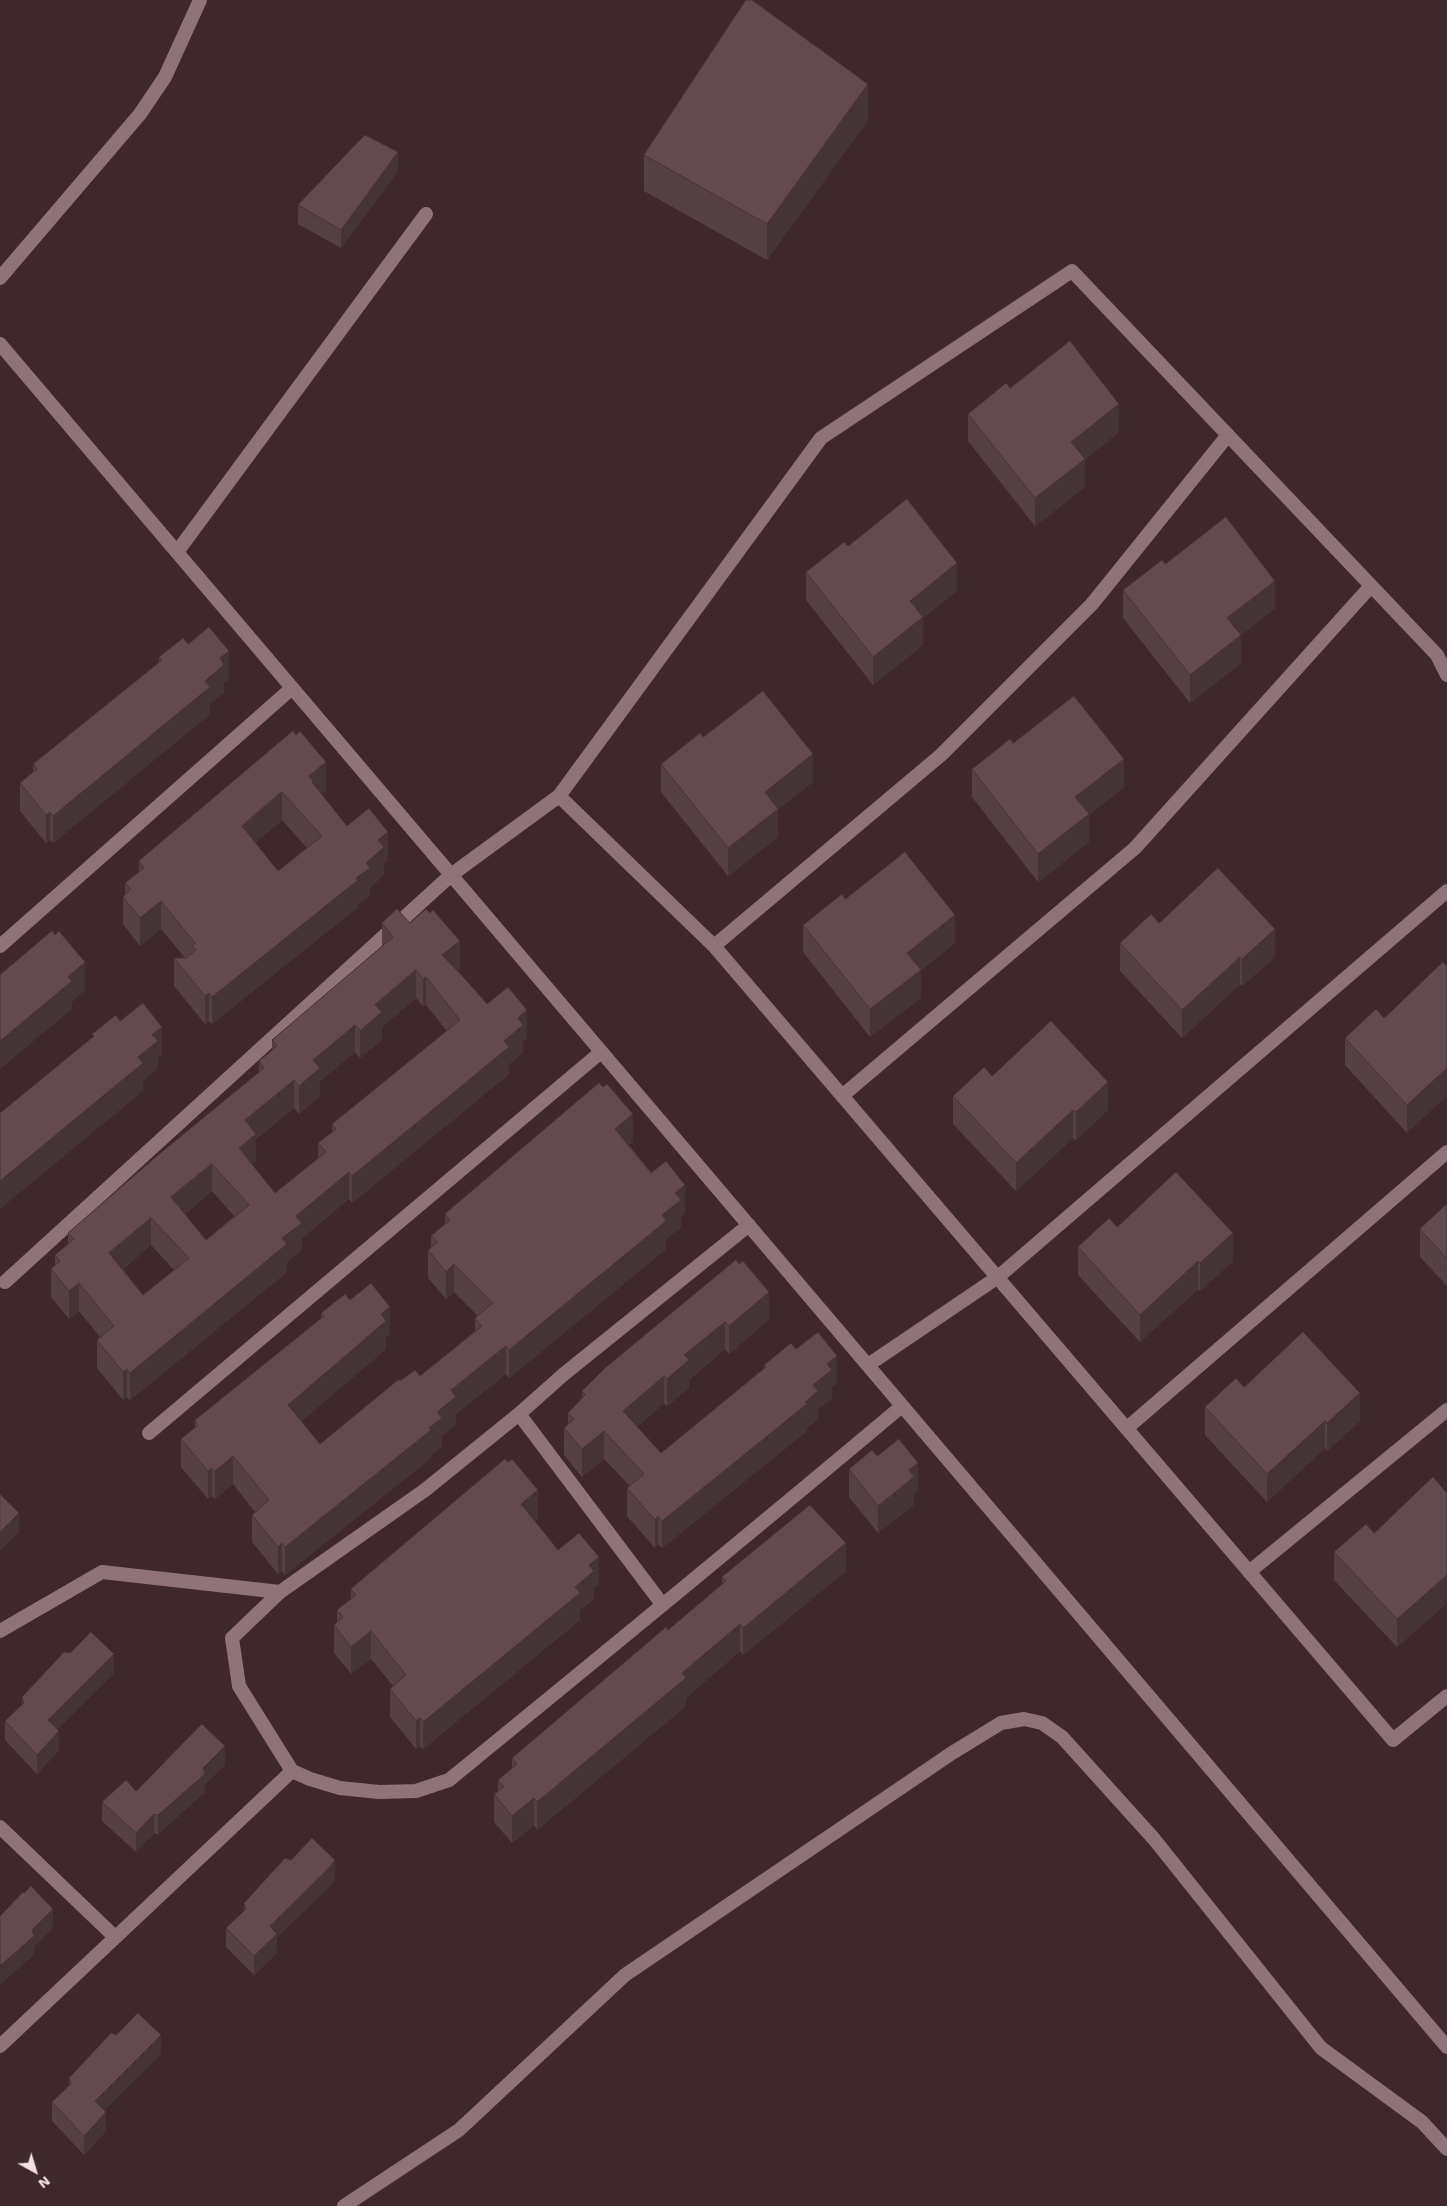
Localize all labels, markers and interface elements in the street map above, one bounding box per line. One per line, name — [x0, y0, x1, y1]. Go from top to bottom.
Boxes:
north arrow — [10, 2146, 60, 2196]
text: N — [35, 2173, 54, 2192]

